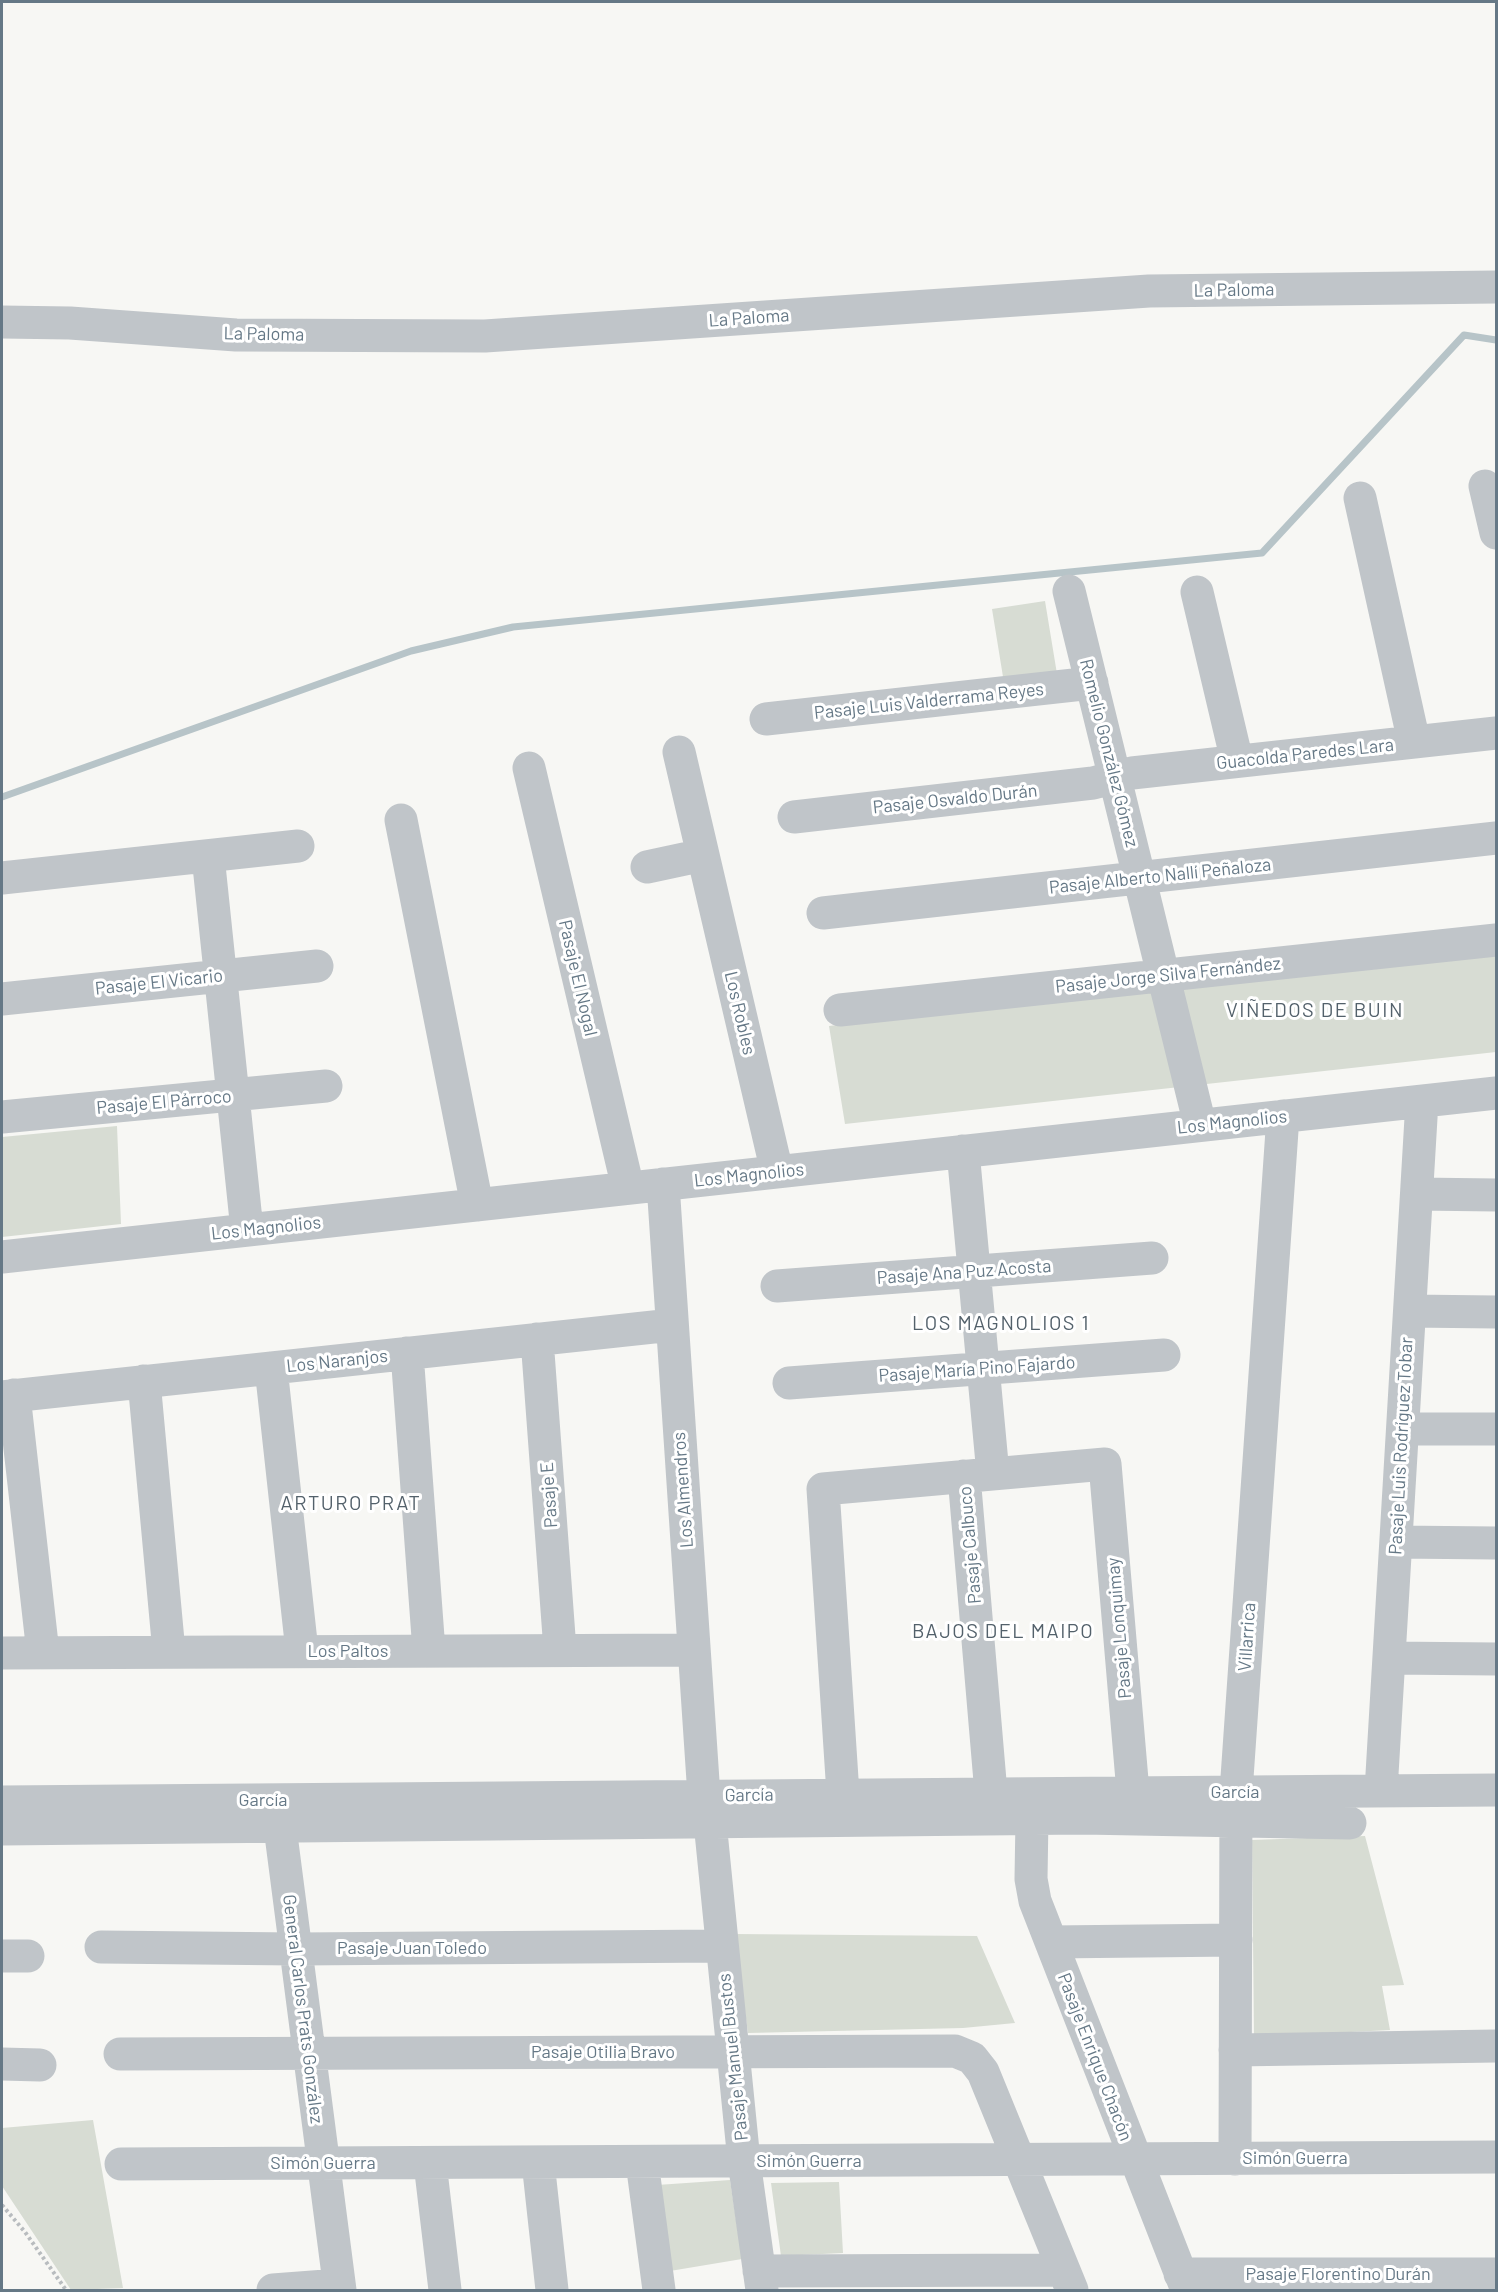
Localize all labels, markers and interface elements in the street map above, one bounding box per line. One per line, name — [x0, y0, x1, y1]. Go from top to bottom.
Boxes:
street label: La Paloma — [1193, 278, 1275, 302]
street label: La Paloma — [708, 304, 790, 332]
street label: La Paloma — [223, 322, 305, 346]
street label: Romelio González Gómez — [1075, 657, 1143, 849]
street label: Pasaje Luis Valderrama Reyes — [813, 678, 1045, 724]
street label: Guacolda Paredes Lara — [1215, 734, 1395, 774]
street label: Pasaje Osvaldo Durán — [872, 780, 1038, 818]
street label: Pasaje Alberto Nallí Peñaloza — [1048, 854, 1272, 898]
street label: Pasaje El Nogal — [554, 918, 602, 1038]
street label: Pasaje Jorge Silva Fernández — [1054, 952, 1282, 998]
street label: Pasaje El Vicario — [94, 965, 224, 999]
street label: Los Robles — [720, 969, 760, 1057]
district label: VIÑEDOS DE BUIN — [1226, 998, 1404, 1022]
street label: Pasaje El Párroco — [96, 1085, 232, 1119]
street label: Los Magnolios — [1176, 1105, 1288, 1139]
street label: Los Magnolios — [693, 1158, 805, 1192]
street label: Los Magnolios — [210, 1211, 322, 1245]
street label: Pasaje Ana Puz Acosta — [876, 1255, 1052, 1289]
district label: LOS MAGNOLIOS 1 — [912, 1311, 1090, 1335]
street label: Pasaje Luis Rodríguez Tobar — [1385, 1337, 1417, 1555]
street label: Los Naranjos — [285, 1345, 389, 1377]
street label: Pasaje María Pino Fajardo — [878, 1351, 1076, 1387]
street label: Los Almendros — [668, 1431, 698, 1549]
street label: Pasaje E — [536, 1461, 562, 1529]
street label: Pasaje Calbuco — [954, 1485, 986, 1605]
district label: ARTURO PRAT — [281, 1491, 421, 1515]
street label: Pasaje Lonquimay — [1102, 1557, 1136, 1699]
street label: Villarrica — [1234, 1602, 1260, 1672]
district label: BAJOS DEL MAIPO — [912, 1619, 1094, 1643]
street label: Los Paltos — [308, 1640, 388, 1662]
street label: García — [1211, 1781, 1259, 1803]
street label: García — [724, 1784, 774, 1806]
street label: García — [239, 1789, 287, 1811]
street label: General Carlos Prats González — [278, 1893, 328, 2125]
street label: Pasaje Juan Toledo — [337, 1937, 487, 1959]
street label: Pasaje Enrique Chacón — [1053, 1970, 1137, 2144]
street label: Pasaje Manuel Bustos — [713, 1972, 753, 2142]
street label: Pasaje Otilia Bravo — [531, 2041, 675, 2063]
street label: Simón Guerra — [1242, 2147, 1348, 2169]
street label: Simón Guerra — [756, 2150, 862, 2172]
street label: Simón Guerra — [270, 2152, 376, 2174]
street label: Pasaje Florentino Durán — [1245, 2263, 1431, 2285]

